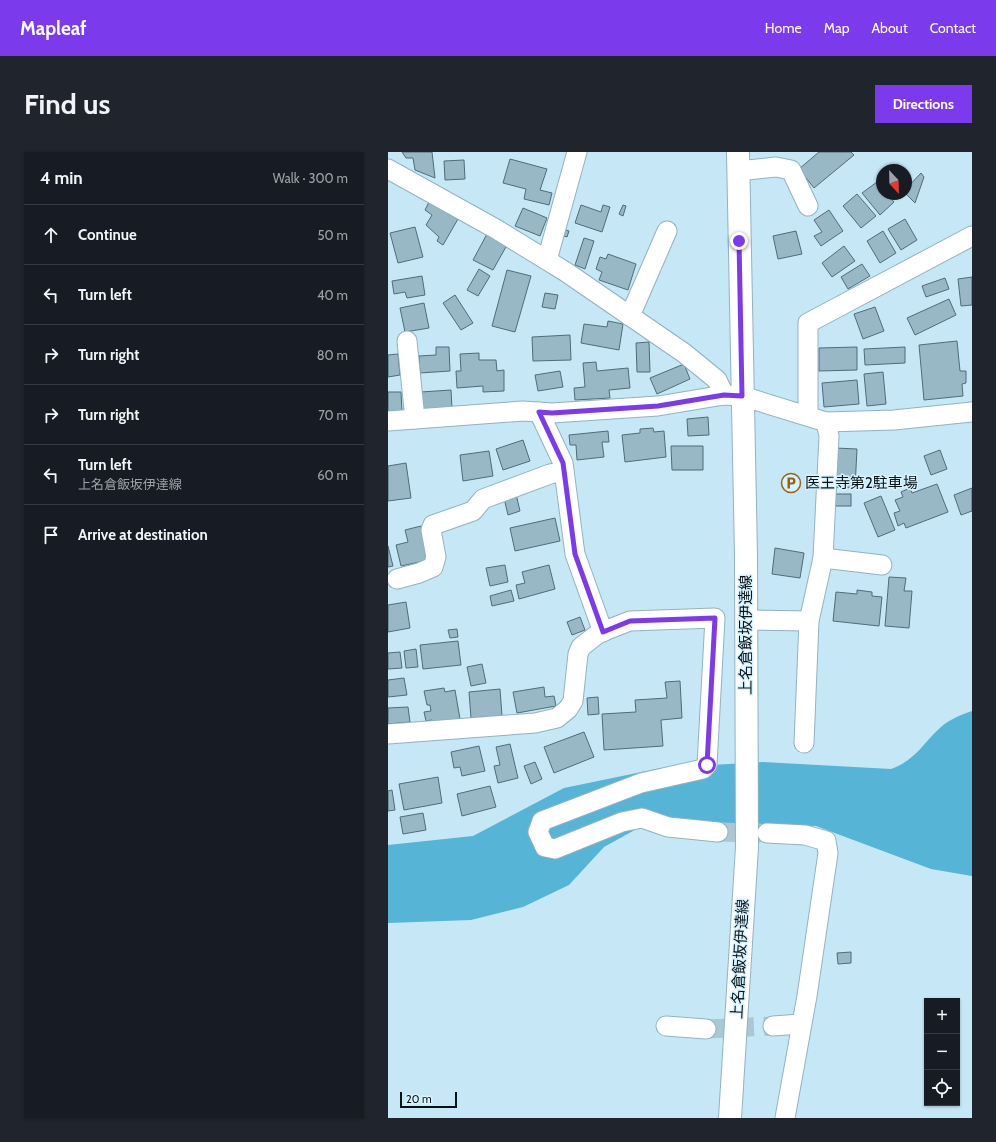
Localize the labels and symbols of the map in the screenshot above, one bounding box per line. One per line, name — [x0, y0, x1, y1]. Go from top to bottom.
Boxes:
north arrow — [876, 164, 912, 200]
route end — [730, 232, 748, 250]
parking icon: 医王寺第2駐車場 — [780, 472, 802, 494]
place label: 医王寺第2駐車場 — [805, 474, 918, 492]
street label: 上名倉飯坂伊達線 — [737, 575, 755, 695]
route start — [698, 756, 716, 774]
street label: 上名倉飯坂伊達線 — [728, 899, 752, 1019]
scale bar — [400, 1090, 457, 1109]

